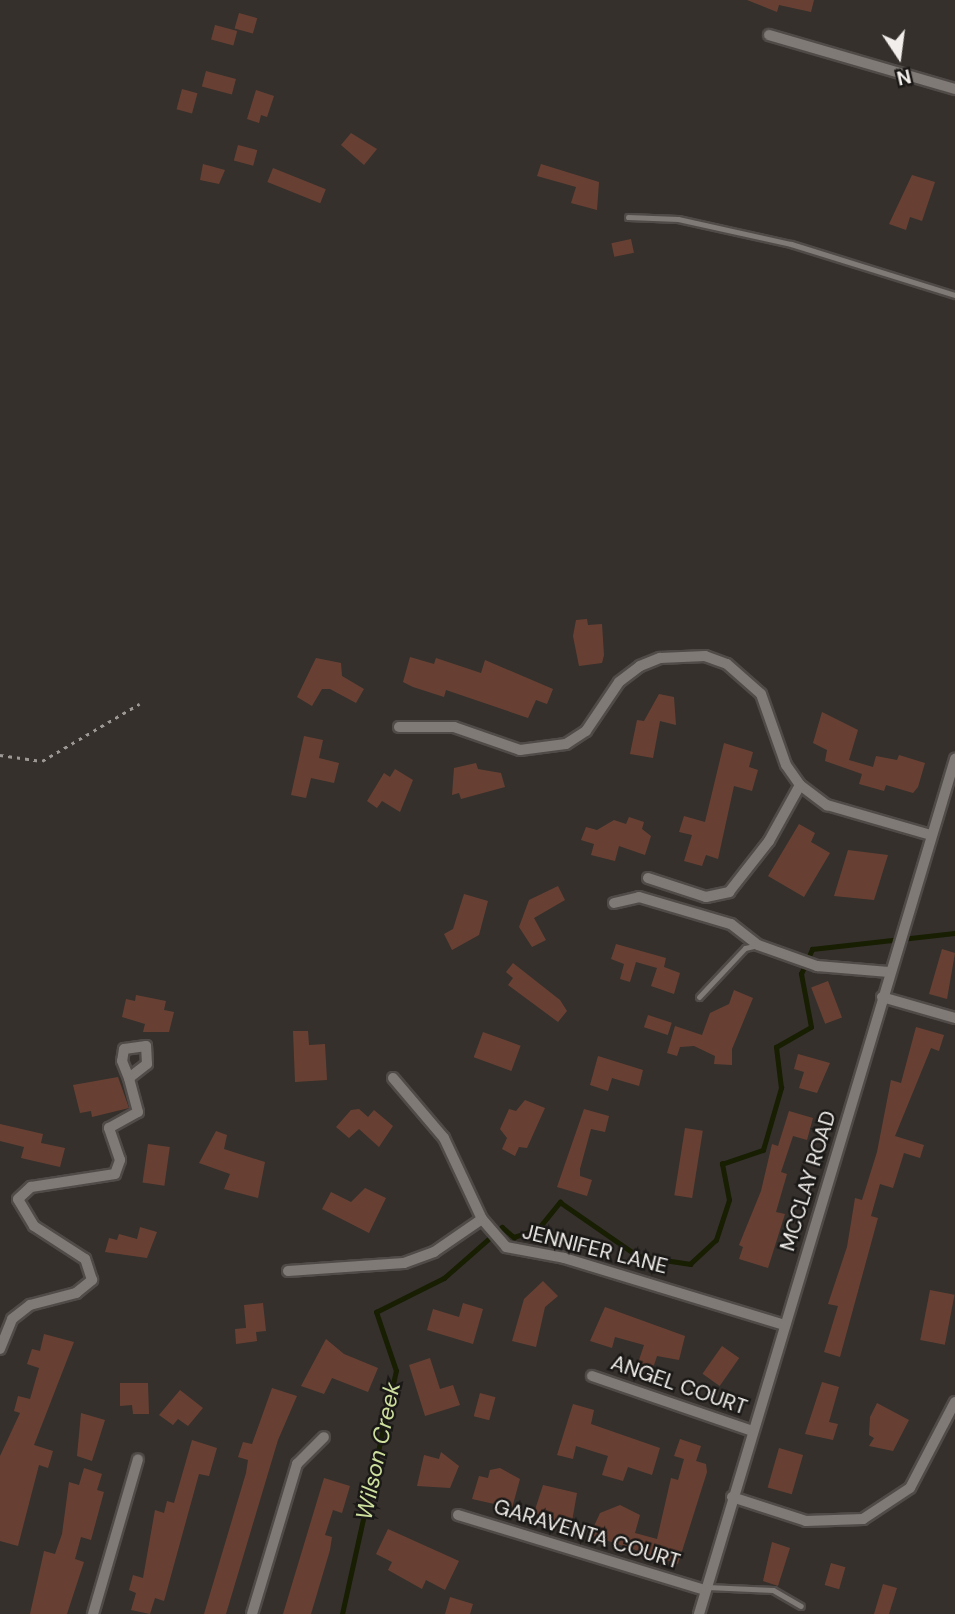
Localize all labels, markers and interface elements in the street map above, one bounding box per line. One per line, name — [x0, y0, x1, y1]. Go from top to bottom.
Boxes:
north arrow — [864, 21, 934, 91]
text: N — [894, 63, 913, 91]
street label: MCCLAY ROAD — [775, 1108, 841, 1254]
street label: JENNIFER LANE — [520, 1219, 670, 1279]
street label: ANGEL COURT — [608, 1350, 750, 1420]
water label: Wilson Creek — [350, 1380, 406, 1522]
street label: GARAVENTA COURT — [491, 1494, 683, 1574]

